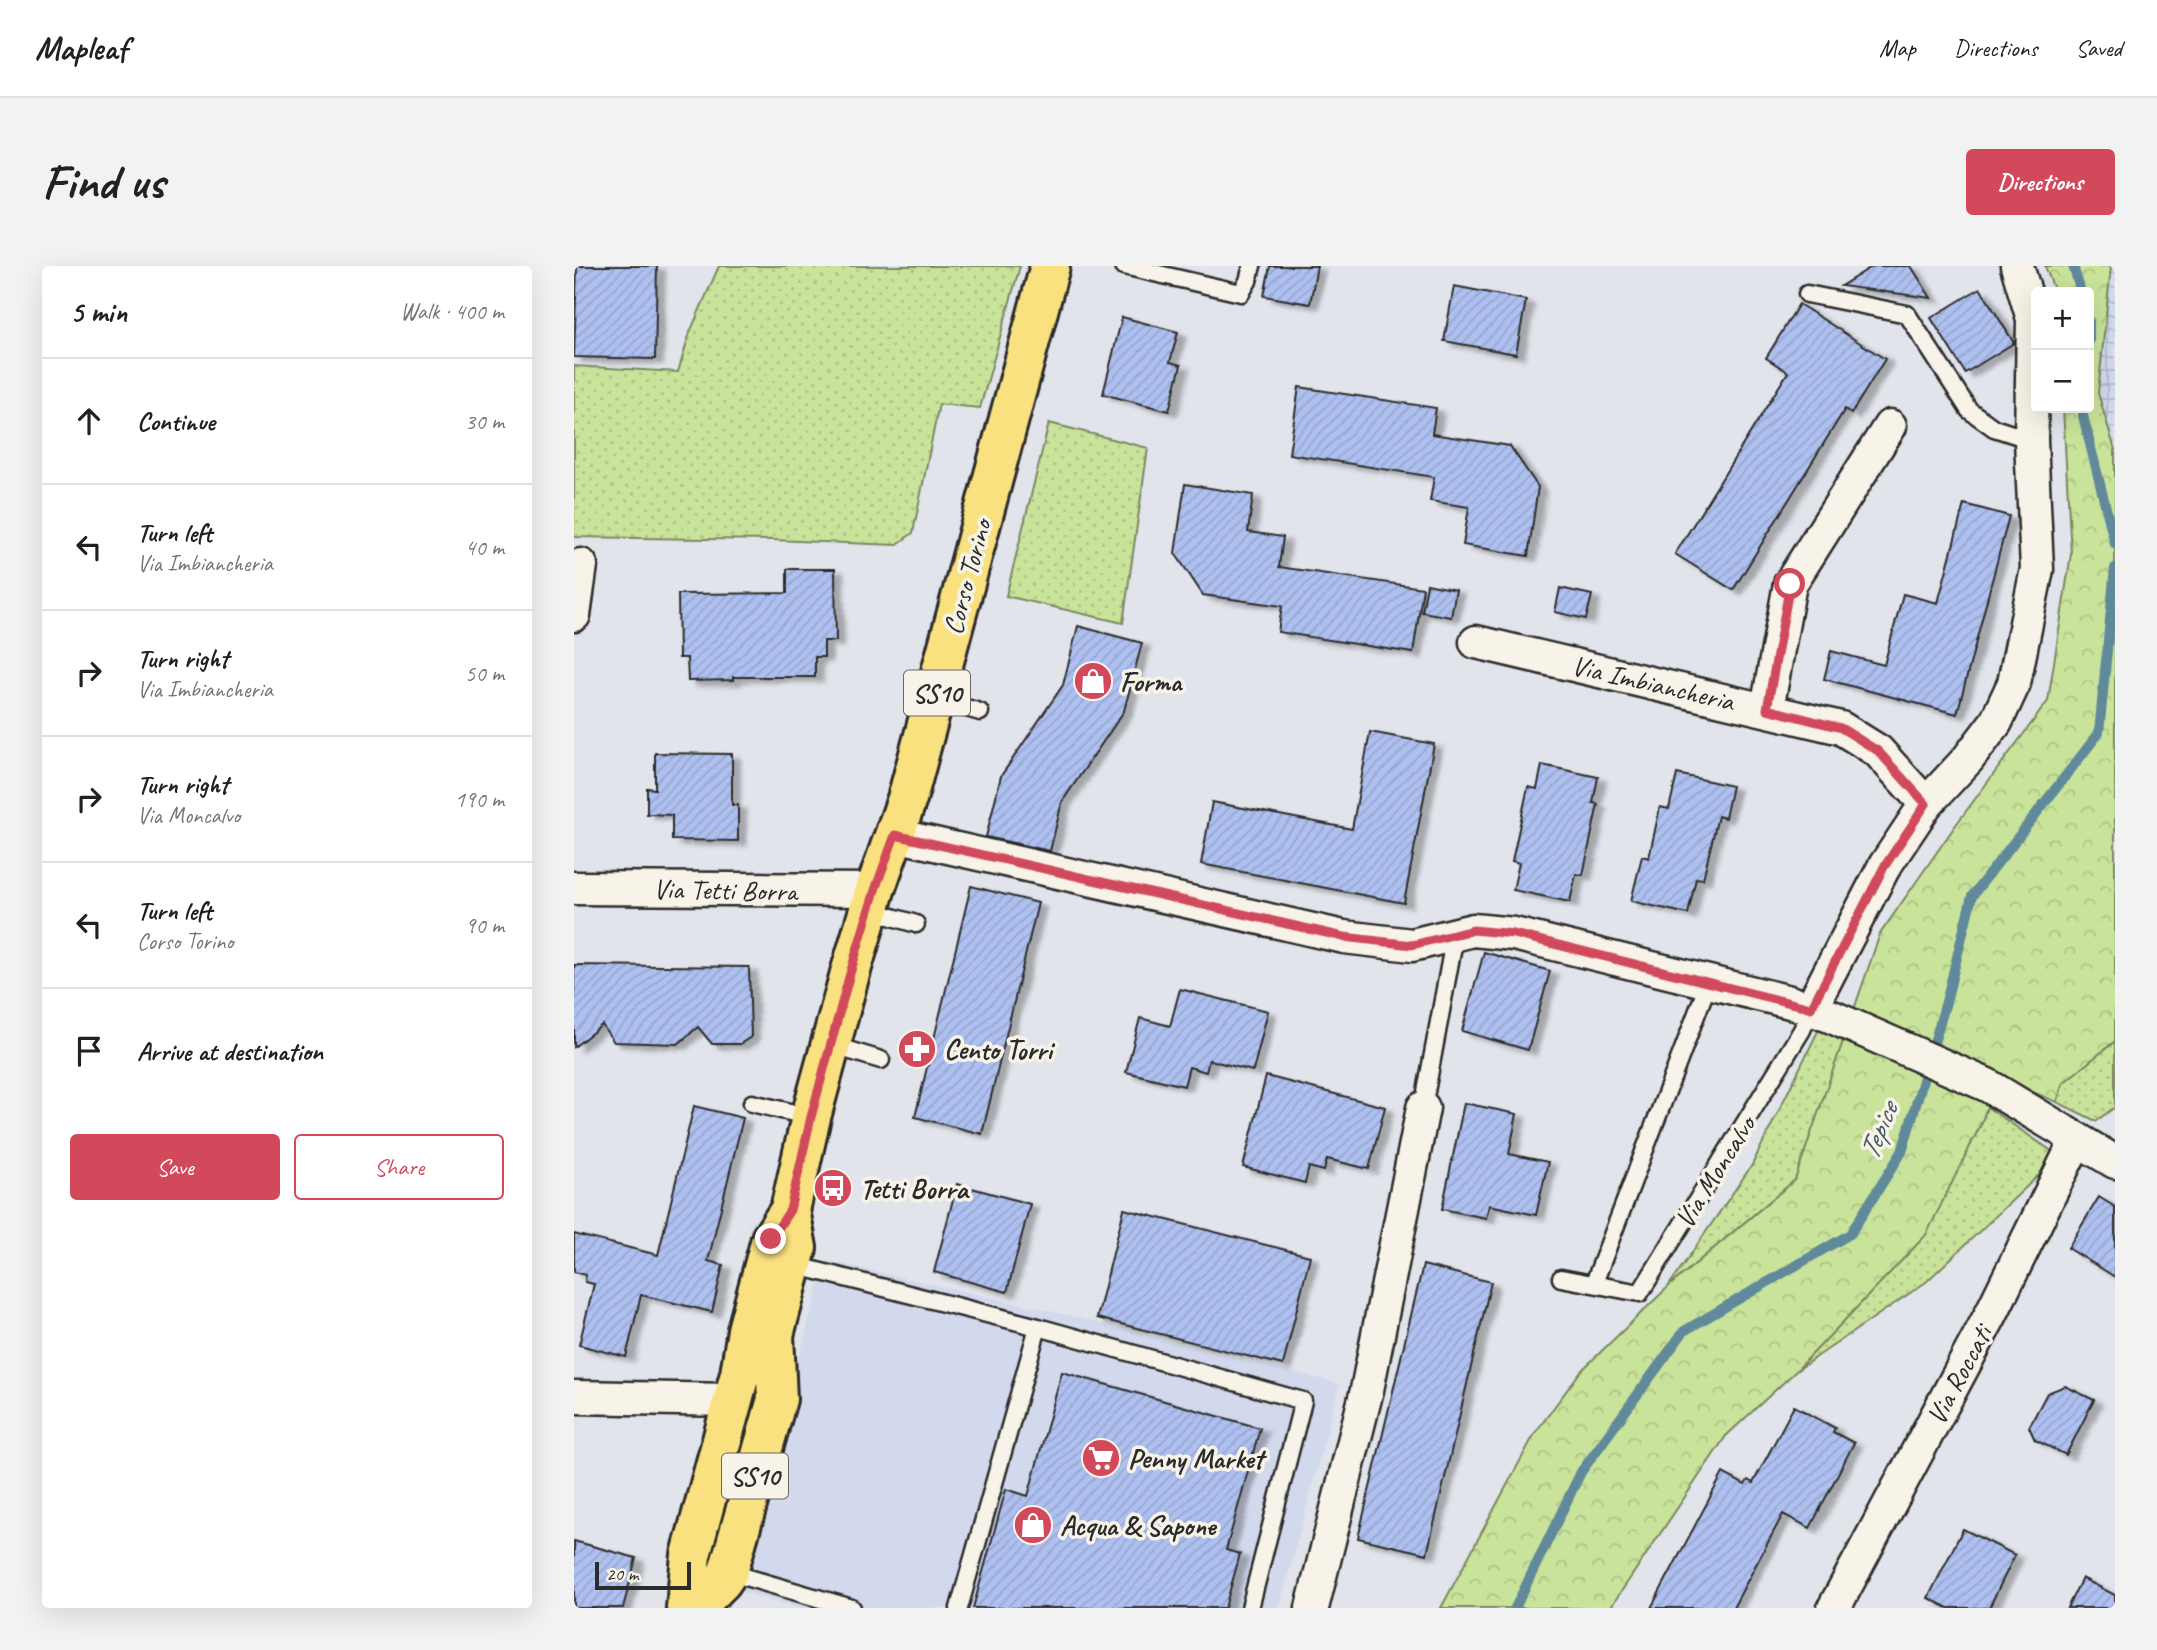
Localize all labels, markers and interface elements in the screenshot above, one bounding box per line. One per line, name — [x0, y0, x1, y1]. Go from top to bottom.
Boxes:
text: Mapleaf — [35, 27, 127, 69]
text: Map — [1879, 33, 1916, 63]
text: Directions — [1954, 33, 2037, 63]
text: Saved — [2075, 33, 2122, 63]
button: Directions — [1966, 149, 2115, 215]
text: Find us — [42, 151, 164, 213]
map controls — [2031, 287, 2094, 413]
button: + — [2031, 287, 2094, 350]
text: 5 min — [70, 293, 127, 331]
text: Walk · 400 m — [400, 297, 504, 326]
button: − — [2031, 350, 2094, 413]
icon: ahead — [70, 402, 108, 440]
text: Continue — [137, 405, 215, 438]
text: 30 m — [465, 407, 504, 436]
street label: Corso Torino — [935, 513, 1000, 638]
text: Turn left — [137, 516, 212, 549]
icon: left — [70, 528, 108, 566]
text: 40 m — [465, 533, 504, 562]
text: Via Imbiancheria — [137, 549, 273, 578]
route start — [1774, 568, 1805, 599]
text: Turn right — [137, 642, 228, 675]
street label: Via Imbiancheria — [1568, 647, 1739, 719]
icon: right — [70, 654, 108, 692]
text: 50 m — [465, 659, 504, 688]
shop icon: Forma — [1072, 660, 1114, 702]
place label: Forma — [1120, 664, 1184, 699]
road number: SS10 — [904, 670, 970, 715]
text: Via Imbiancheria — [137, 675, 273, 704]
text: Turn right — [137, 768, 228, 801]
icon: right — [70, 780, 108, 818]
text: 190 m — [455, 785, 504, 814]
text: Via Moncalvo — [137, 801, 240, 830]
street label: Via Tetti Borra — [653, 871, 800, 909]
text: Turn left — [137, 894, 212, 927]
icon: left — [70, 906, 108, 944]
text: 90 m — [465, 911, 504, 940]
text: Corso Torino — [137, 927, 233, 956]
pharmacy icon: Cento Torri — [896, 1028, 938, 1070]
icon: arrive — [70, 1032, 108, 1070]
place label: Cento Torri — [944, 1032, 1055, 1067]
text: Arrive at destination — [137, 1035, 323, 1068]
water label: Tepice — [1850, 1093, 1908, 1165]
street label: Via Moncalvo — [1667, 1107, 1765, 1235]
button: Save — [70, 1134, 280, 1200]
button: Share — [294, 1134, 504, 1200]
bus stop icon: Tetti Borra — [812, 1167, 854, 1209]
place label: Tetti Borra — [860, 1171, 970, 1206]
route end — [755, 1223, 786, 1254]
street label: Via Roccati — [1918, 1316, 2001, 1431]
supermarket icon: Penny Market — [1080, 1437, 1122, 1479]
place label: Penny Market — [1128, 1441, 1268, 1476]
road number: SS10 — [722, 1454, 788, 1498]
shop icon: Acqua & Sapone — [1012, 1504, 1054, 1546]
place label: Acqua & Sapone — [1060, 1508, 1218, 1543]
scale bar — [595, 1559, 691, 1591]
text: 20 m — [606, 1562, 638, 1586]

